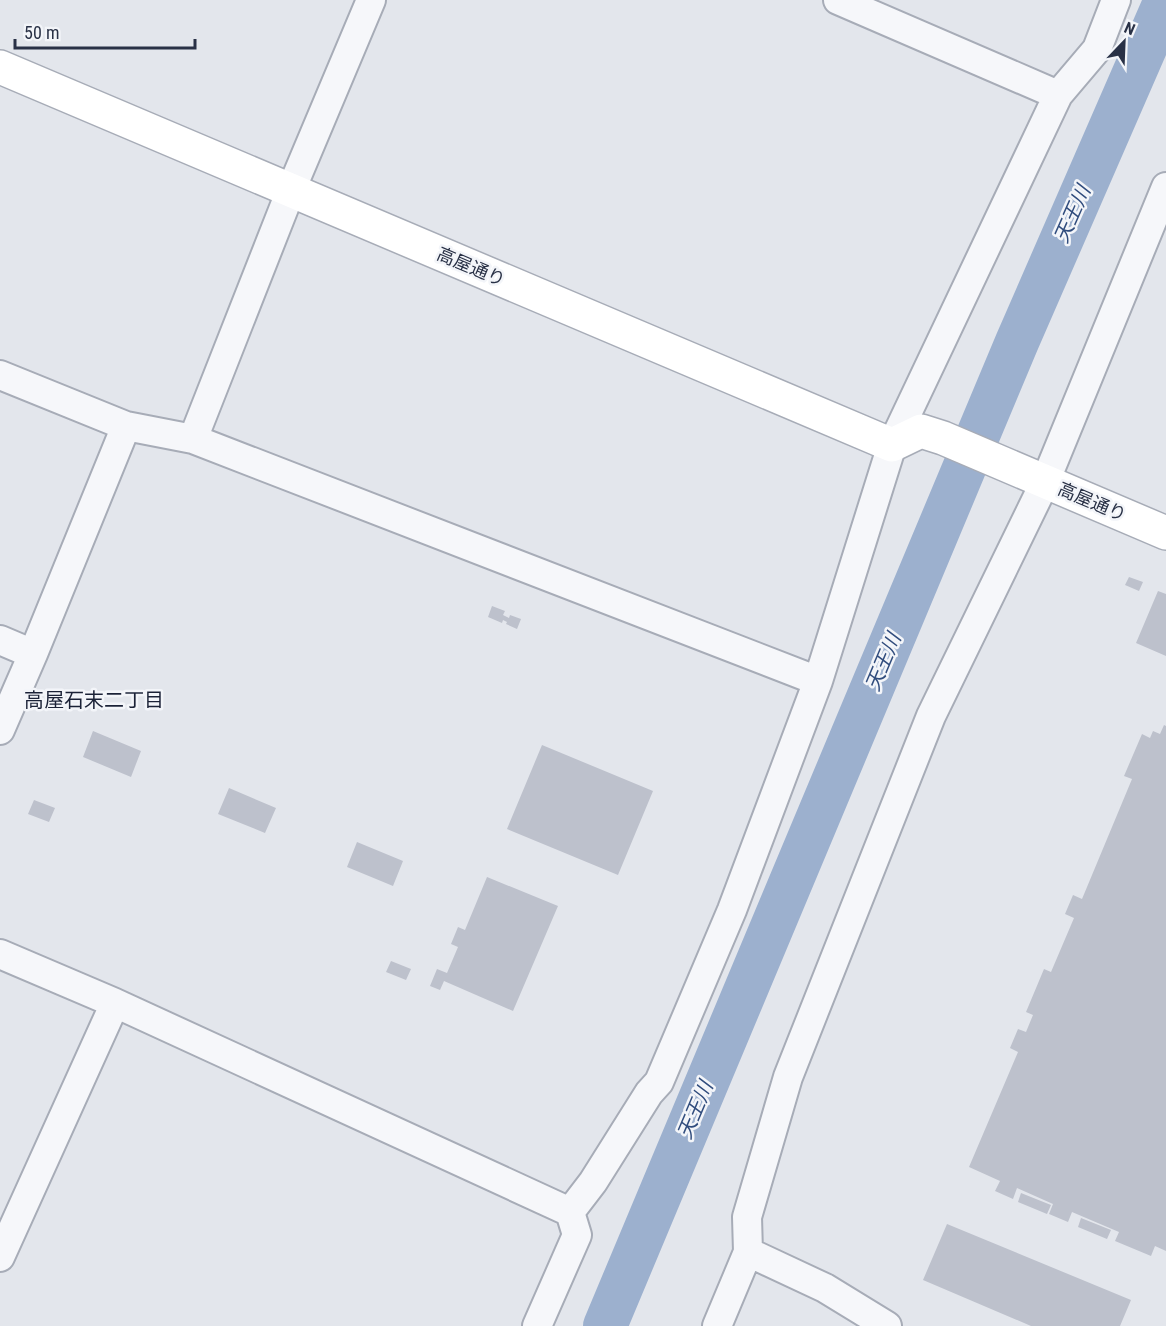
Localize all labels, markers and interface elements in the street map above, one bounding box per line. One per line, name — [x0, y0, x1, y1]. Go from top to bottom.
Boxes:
scale bar — [15, 12, 195, 50]
north arrow — [1094, 12, 1154, 72]
text: N — [1121, 18, 1138, 39]
text: 50 m — [24, 22, 59, 43]
water label: 天王川 — [1049, 180, 1096, 246]
street label: 高屋通り — [434, 243, 508, 290]
street label: 高屋通り — [1055, 478, 1129, 525]
water label: 天王川 — [860, 628, 907, 694]
district label: 高屋石末二丁目 — [24, 688, 164, 712]
water label: 天王川 — [672, 1076, 719, 1142]

